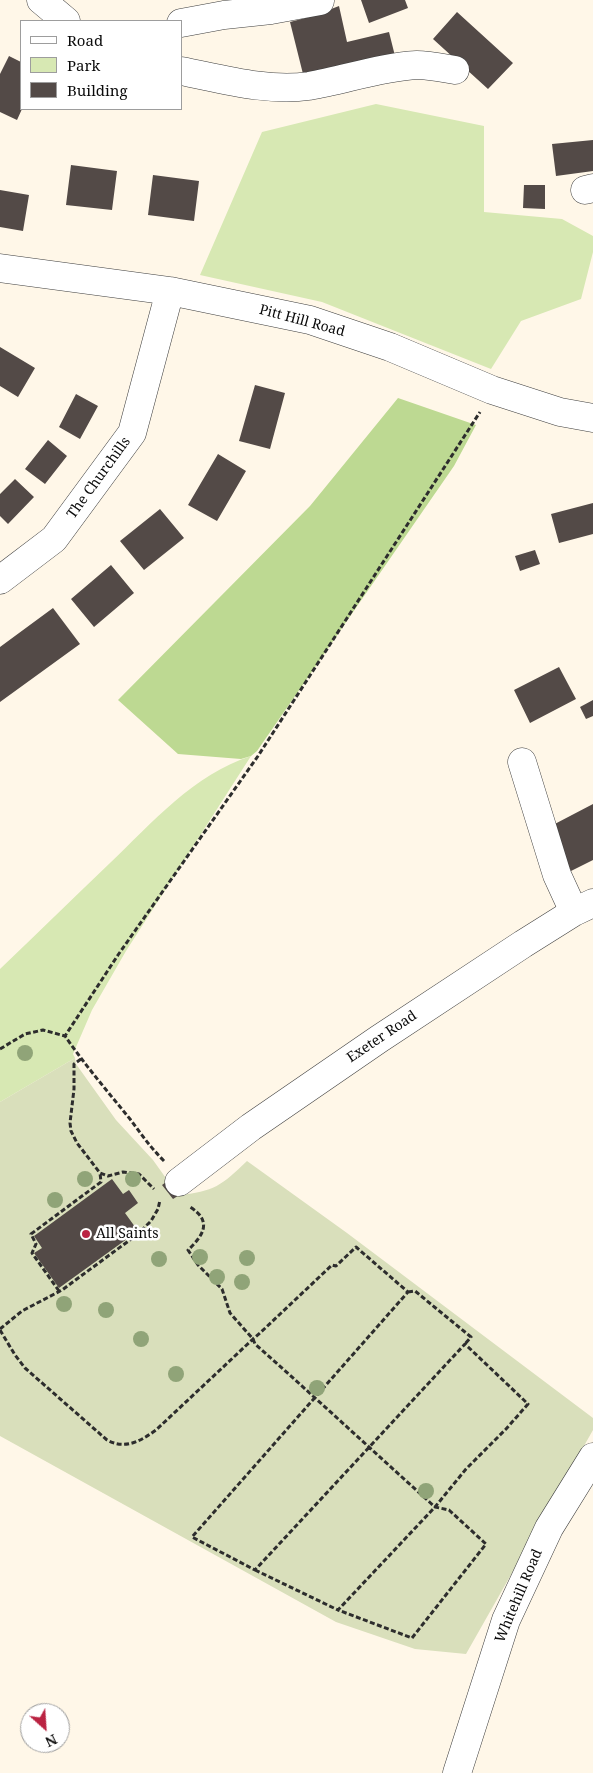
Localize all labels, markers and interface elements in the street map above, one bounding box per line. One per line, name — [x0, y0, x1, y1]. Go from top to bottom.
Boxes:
legend — [20, 20, 182, 110]
text: Road — [67, 30, 103, 50]
text: Park — [67, 55, 100, 75]
text: Building — [67, 80, 128, 100]
street label: Pitt Hill Road — [257, 301, 347, 341]
street label: The Churchills — [64, 434, 134, 522]
street label: Exeter Road — [344, 1007, 420, 1067]
place label: All Saints — [96, 1226, 158, 1242]
marker: All Saints — [80, 1228, 92, 1240]
street label: Whitehill Road — [492, 1547, 546, 1645]
north arrow — [20, 1703, 70, 1753]
text: N — [42, 1730, 60, 1752]

